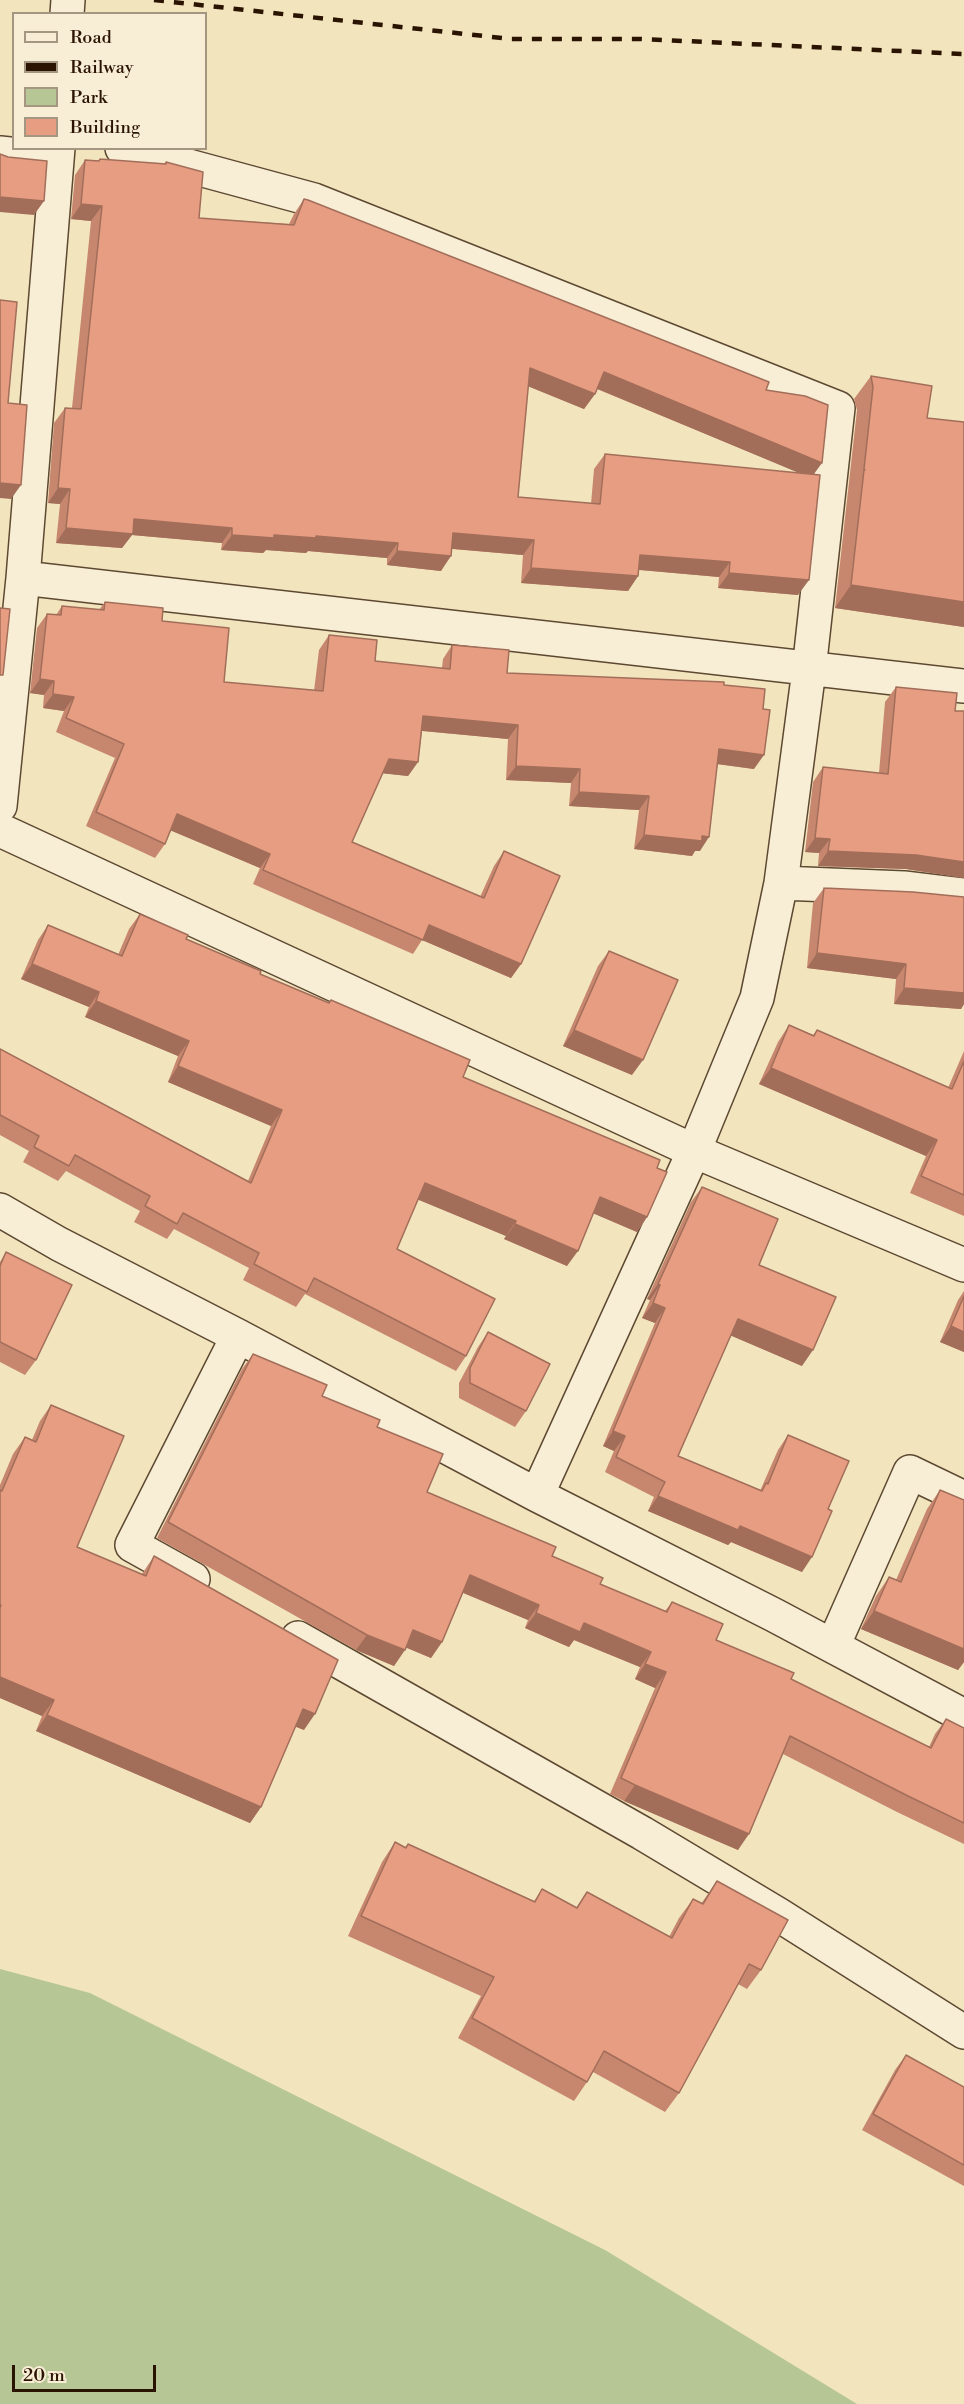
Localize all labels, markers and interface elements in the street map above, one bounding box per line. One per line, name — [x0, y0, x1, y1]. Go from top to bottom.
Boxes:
legend — [12, 12, 207, 150]
text: Road — [70, 26, 112, 49]
text: Railway — [70, 56, 133, 79]
text: Park — [70, 86, 107, 109]
text: Building — [70, 116, 140, 139]
scale bar — [15, 2353, 159, 2391]
text: 20 m — [23, 2364, 65, 2387]

